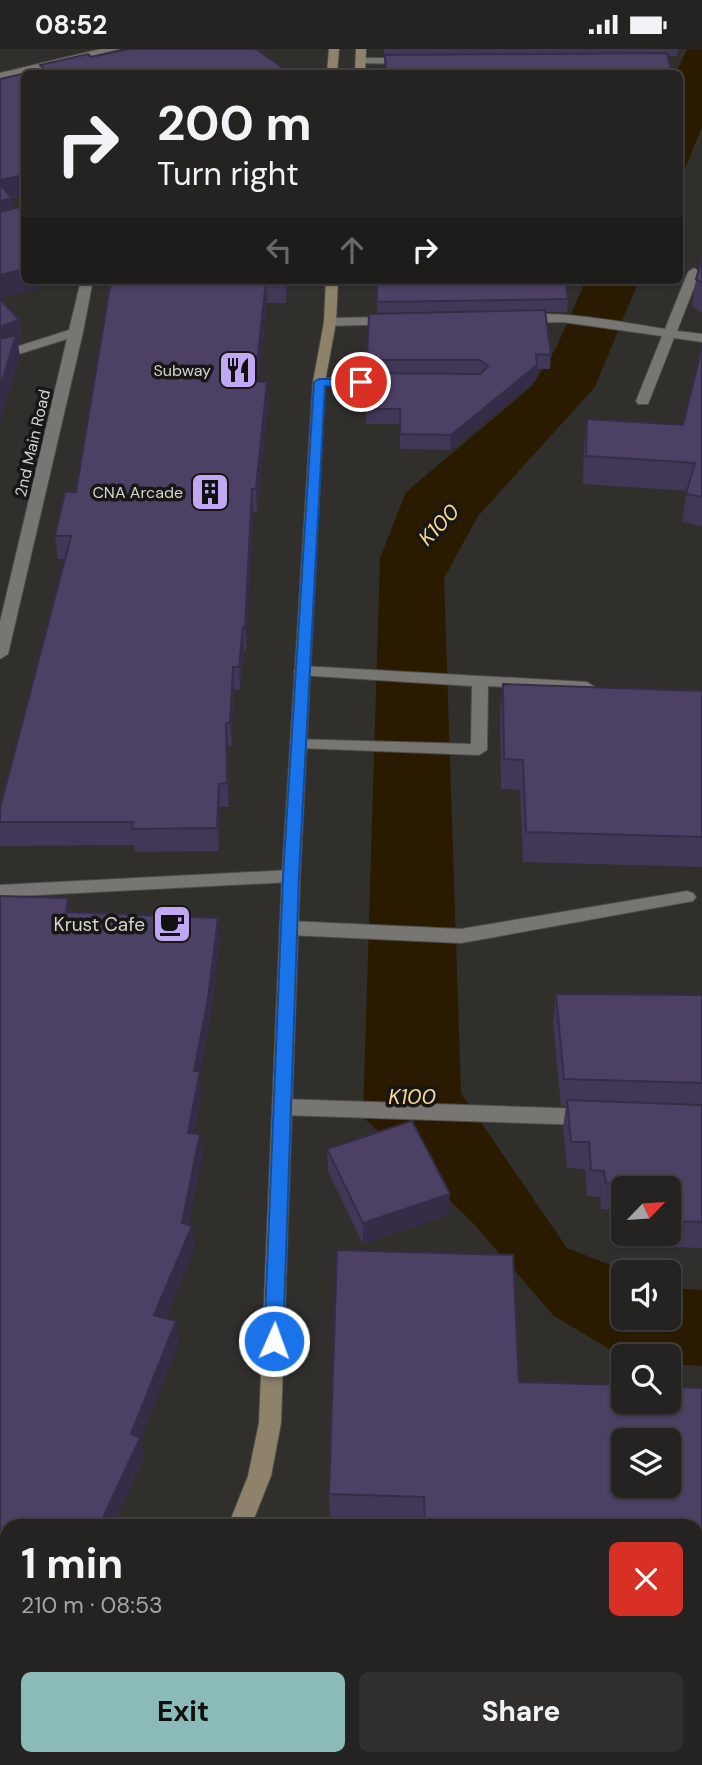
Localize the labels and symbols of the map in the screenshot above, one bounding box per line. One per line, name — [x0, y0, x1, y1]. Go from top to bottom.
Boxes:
restaurant icon: Subway — [217, 349, 259, 391]
pin — [331, 352, 391, 412]
place label: Subway — [154, 360, 211, 381]
street label: 2nd Main Road — [10, 387, 55, 499]
building icon: CNA Arcade — [189, 471, 231, 513]
place label: CNA Arcade — [92, 482, 183, 503]
water label: K100 — [412, 498, 466, 552]
cafe icon: Krust Cafe — [151, 903, 193, 945]
place label: Krust Cafe — [54, 912, 145, 937]
water label: K100 — [388, 1083, 436, 1111]
north arrow — [611, 1176, 681, 1246]
position arrow — [237, 1304, 311, 1378]

